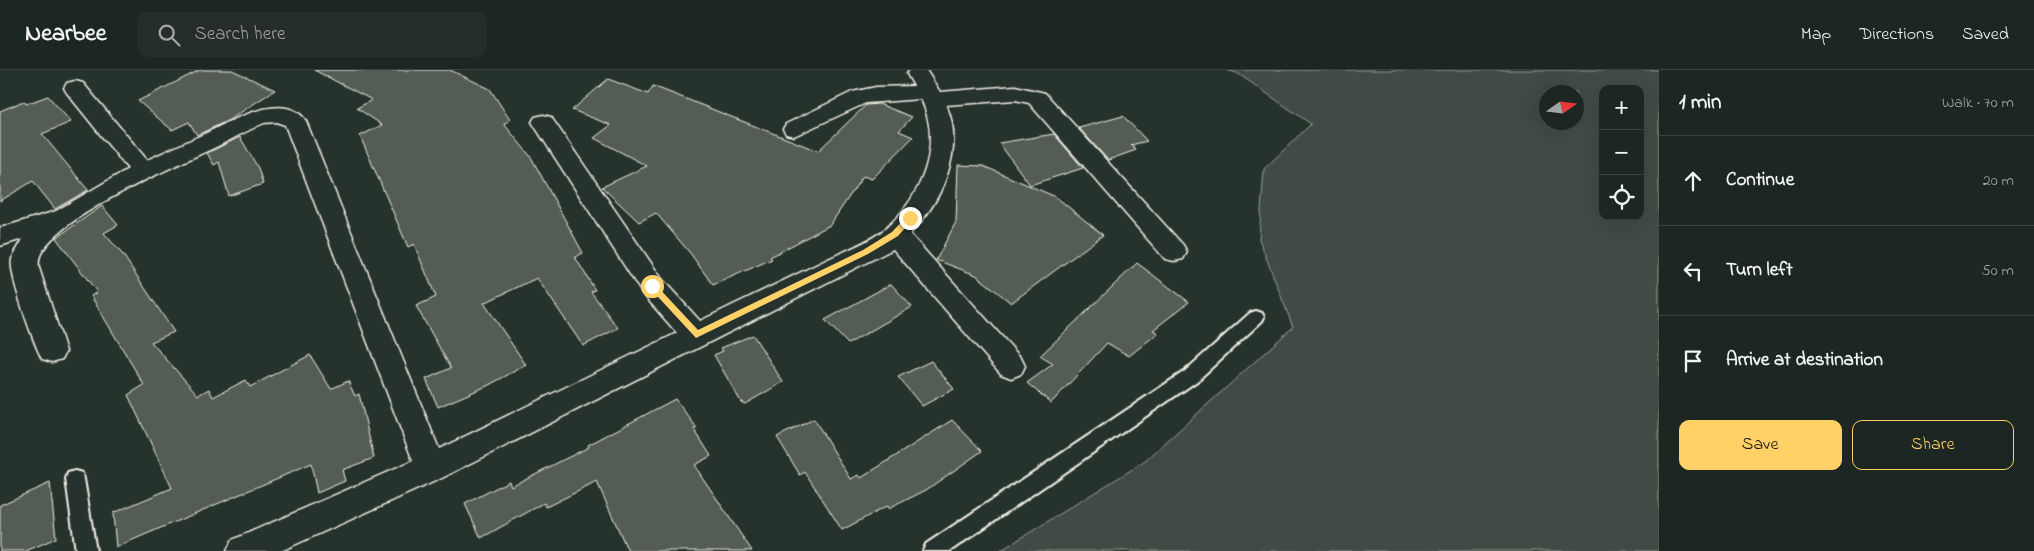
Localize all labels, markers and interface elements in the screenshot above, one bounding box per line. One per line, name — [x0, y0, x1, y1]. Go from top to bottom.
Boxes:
search box — [137, 12, 487, 57]
text: Nearbee — [25, 17, 107, 52]
icon: search — [155, 21, 183, 49]
text: Search here — [195, 21, 286, 48]
text: Map — [1801, 22, 1831, 48]
text: Directions — [1859, 22, 1934, 48]
text: Saved — [1962, 22, 2009, 48]
north arrow — [1539, 85, 1584, 130]
map controls — [1599, 85, 1644, 220]
button: + — [1599, 85, 1644, 130]
text: 1 min — [1679, 88, 1721, 118]
text: Walk · 70 m — [1942, 91, 2014, 115]
button: − — [1599, 130, 1644, 175]
icon: ahead — [1679, 167, 1707, 195]
text: Continue — [1726, 167, 1794, 194]
text: 20 m — [1983, 169, 2014, 193]
button: locate — [1599, 175, 1644, 220]
route end — [899, 207, 922, 230]
icon: left — [1679, 257, 1707, 285]
text: Turn left — [1726, 257, 1793, 284]
text: 50 m — [1982, 259, 2014, 283]
route start — [641, 275, 664, 298]
icon: arrive — [1679, 347, 1707, 375]
text: Arrive at destination — [1726, 347, 1883, 374]
button: Save — [1679, 420, 1842, 470]
button: Share — [1852, 420, 2014, 470]

